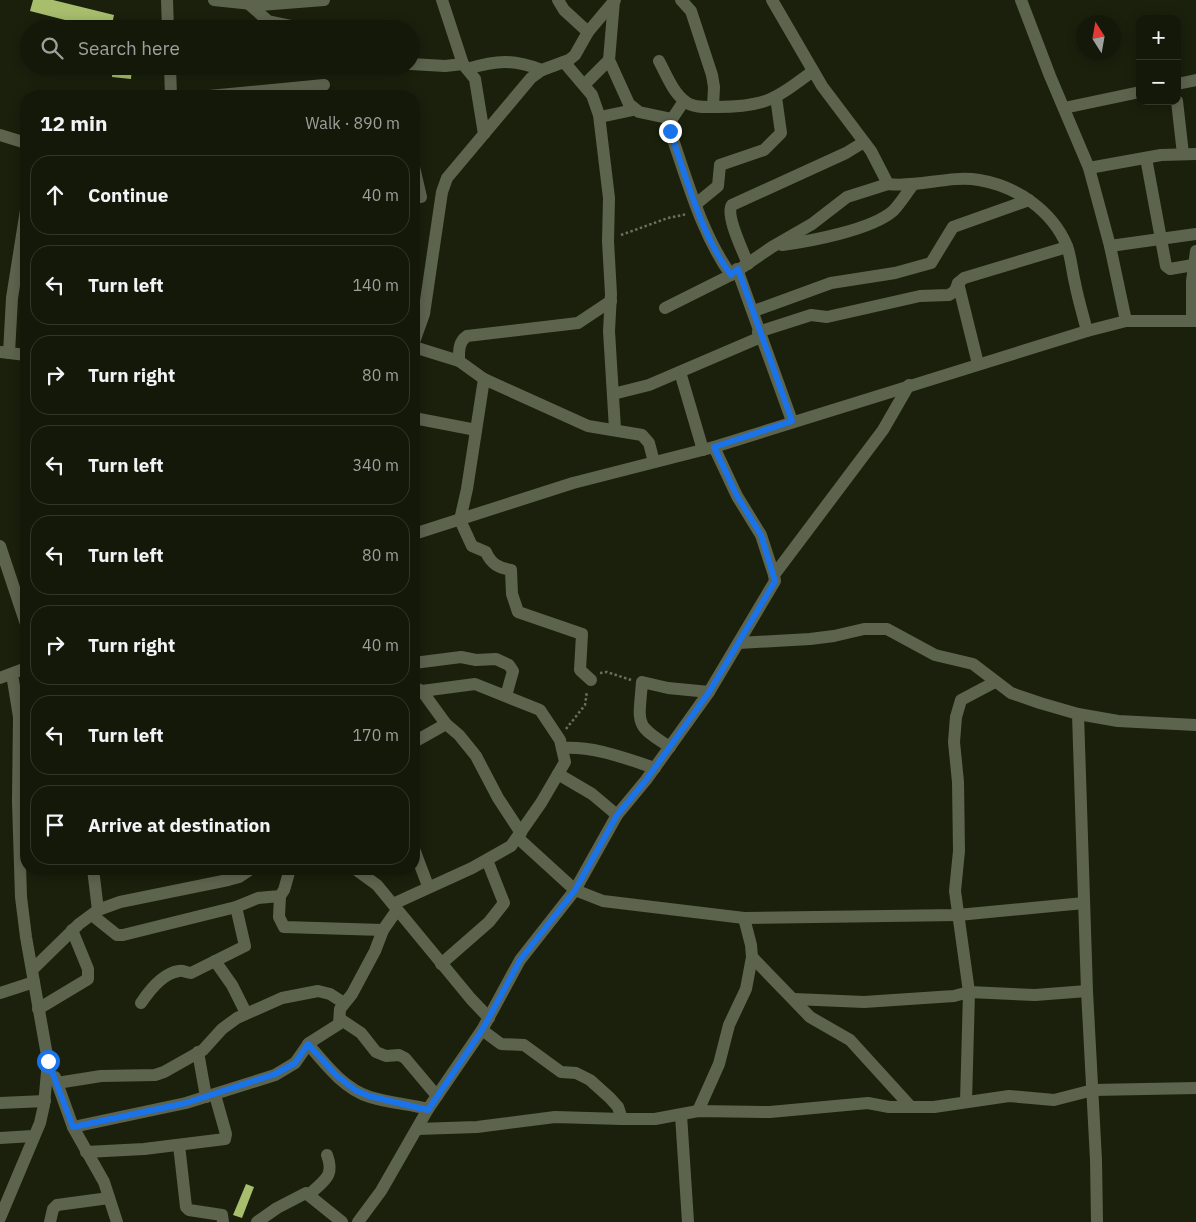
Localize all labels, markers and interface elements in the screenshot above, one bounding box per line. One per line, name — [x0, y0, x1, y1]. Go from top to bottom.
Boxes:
north arrow — [1076, 15, 1121, 60]
map controls — [1136, 15, 1181, 105]
button: + — [1136, 15, 1181, 60]
search box — [20, 20, 420, 75]
icon: search — [38, 34, 66, 62]
text: Search here — [78, 36, 180, 60]
button: − — [1136, 60, 1181, 105]
text: 12 min — [40, 109, 107, 137]
text: Walk · 890 m — [305, 113, 400, 133]
route end — [659, 120, 682, 143]
icon: ahead — [41, 181, 69, 209]
text: Continue — [88, 183, 168, 207]
text: 40 m — [362, 185, 399, 205]
icon: left — [41, 271, 69, 299]
text: Turn left — [88, 273, 164, 297]
text: 140 m — [352, 275, 399, 295]
icon: right — [41, 361, 69, 389]
text: Turn right — [88, 363, 175, 387]
text: 80 m — [362, 365, 399, 385]
icon: left — [41, 451, 69, 479]
text: Turn left — [88, 453, 164, 477]
text: 340 m — [352, 455, 399, 475]
icon: left — [41, 541, 69, 569]
text: Turn left — [88, 543, 164, 567]
text: 80 m — [362, 545, 399, 565]
icon: right — [41, 631, 69, 659]
text: Turn right — [88, 633, 175, 657]
text: 40 m — [362, 635, 399, 655]
icon: left — [41, 721, 69, 749]
text: Turn left — [88, 723, 164, 747]
text: 170 m — [352, 725, 399, 745]
icon: arrive — [41, 811, 69, 839]
text: Arrive at destination — [88, 813, 271, 837]
route start — [37, 1050, 60, 1073]

